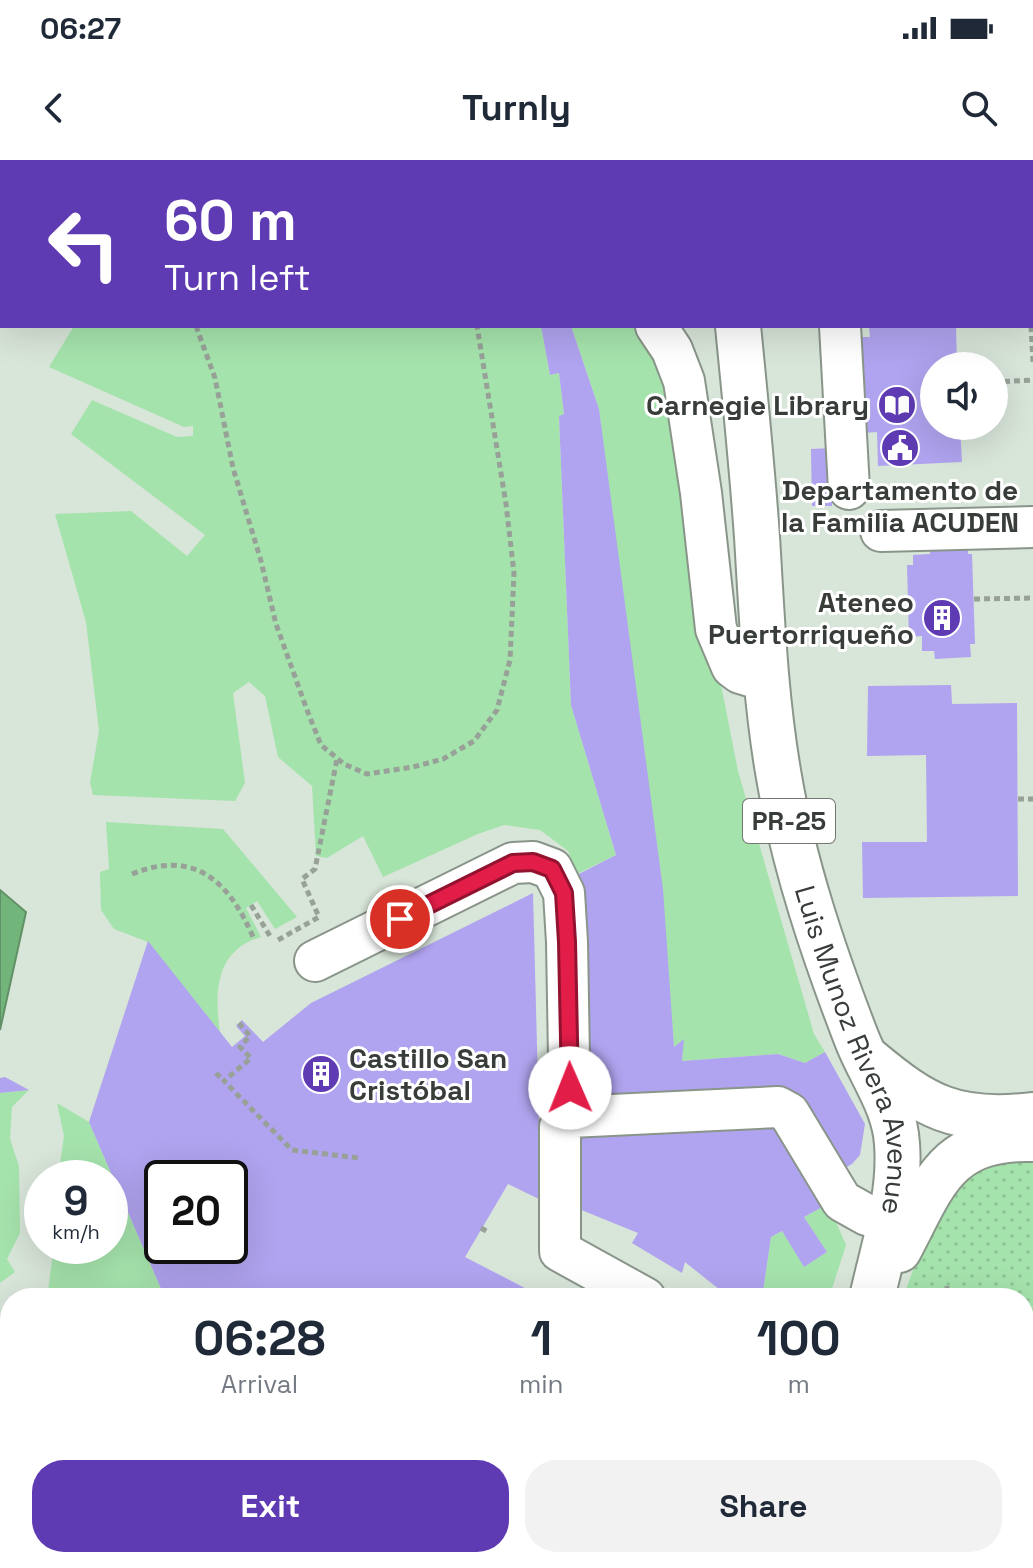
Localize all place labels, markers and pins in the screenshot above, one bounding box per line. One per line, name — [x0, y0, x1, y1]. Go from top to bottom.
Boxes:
library icon: Carnegie Library — [876, 384, 918, 426]
place label: Carnegie Library — [646, 387, 869, 423]
public building icon: Departamento de la Familia ACUDEN — [879, 427, 921, 469]
place label: Departamento de la Familia ACUDEN — [781, 472, 1019, 540]
place label: Ateneo Puertorriqueño — [708, 584, 914, 652]
building icon: Ateneo Puertorriqueño — [921, 597, 963, 639]
pin — [366, 885, 434, 953]
place label: Castillo San Cristóbal — [349, 1040, 507, 1108]
building icon: Castillo San Cristóbal — [300, 1053, 342, 1095]

